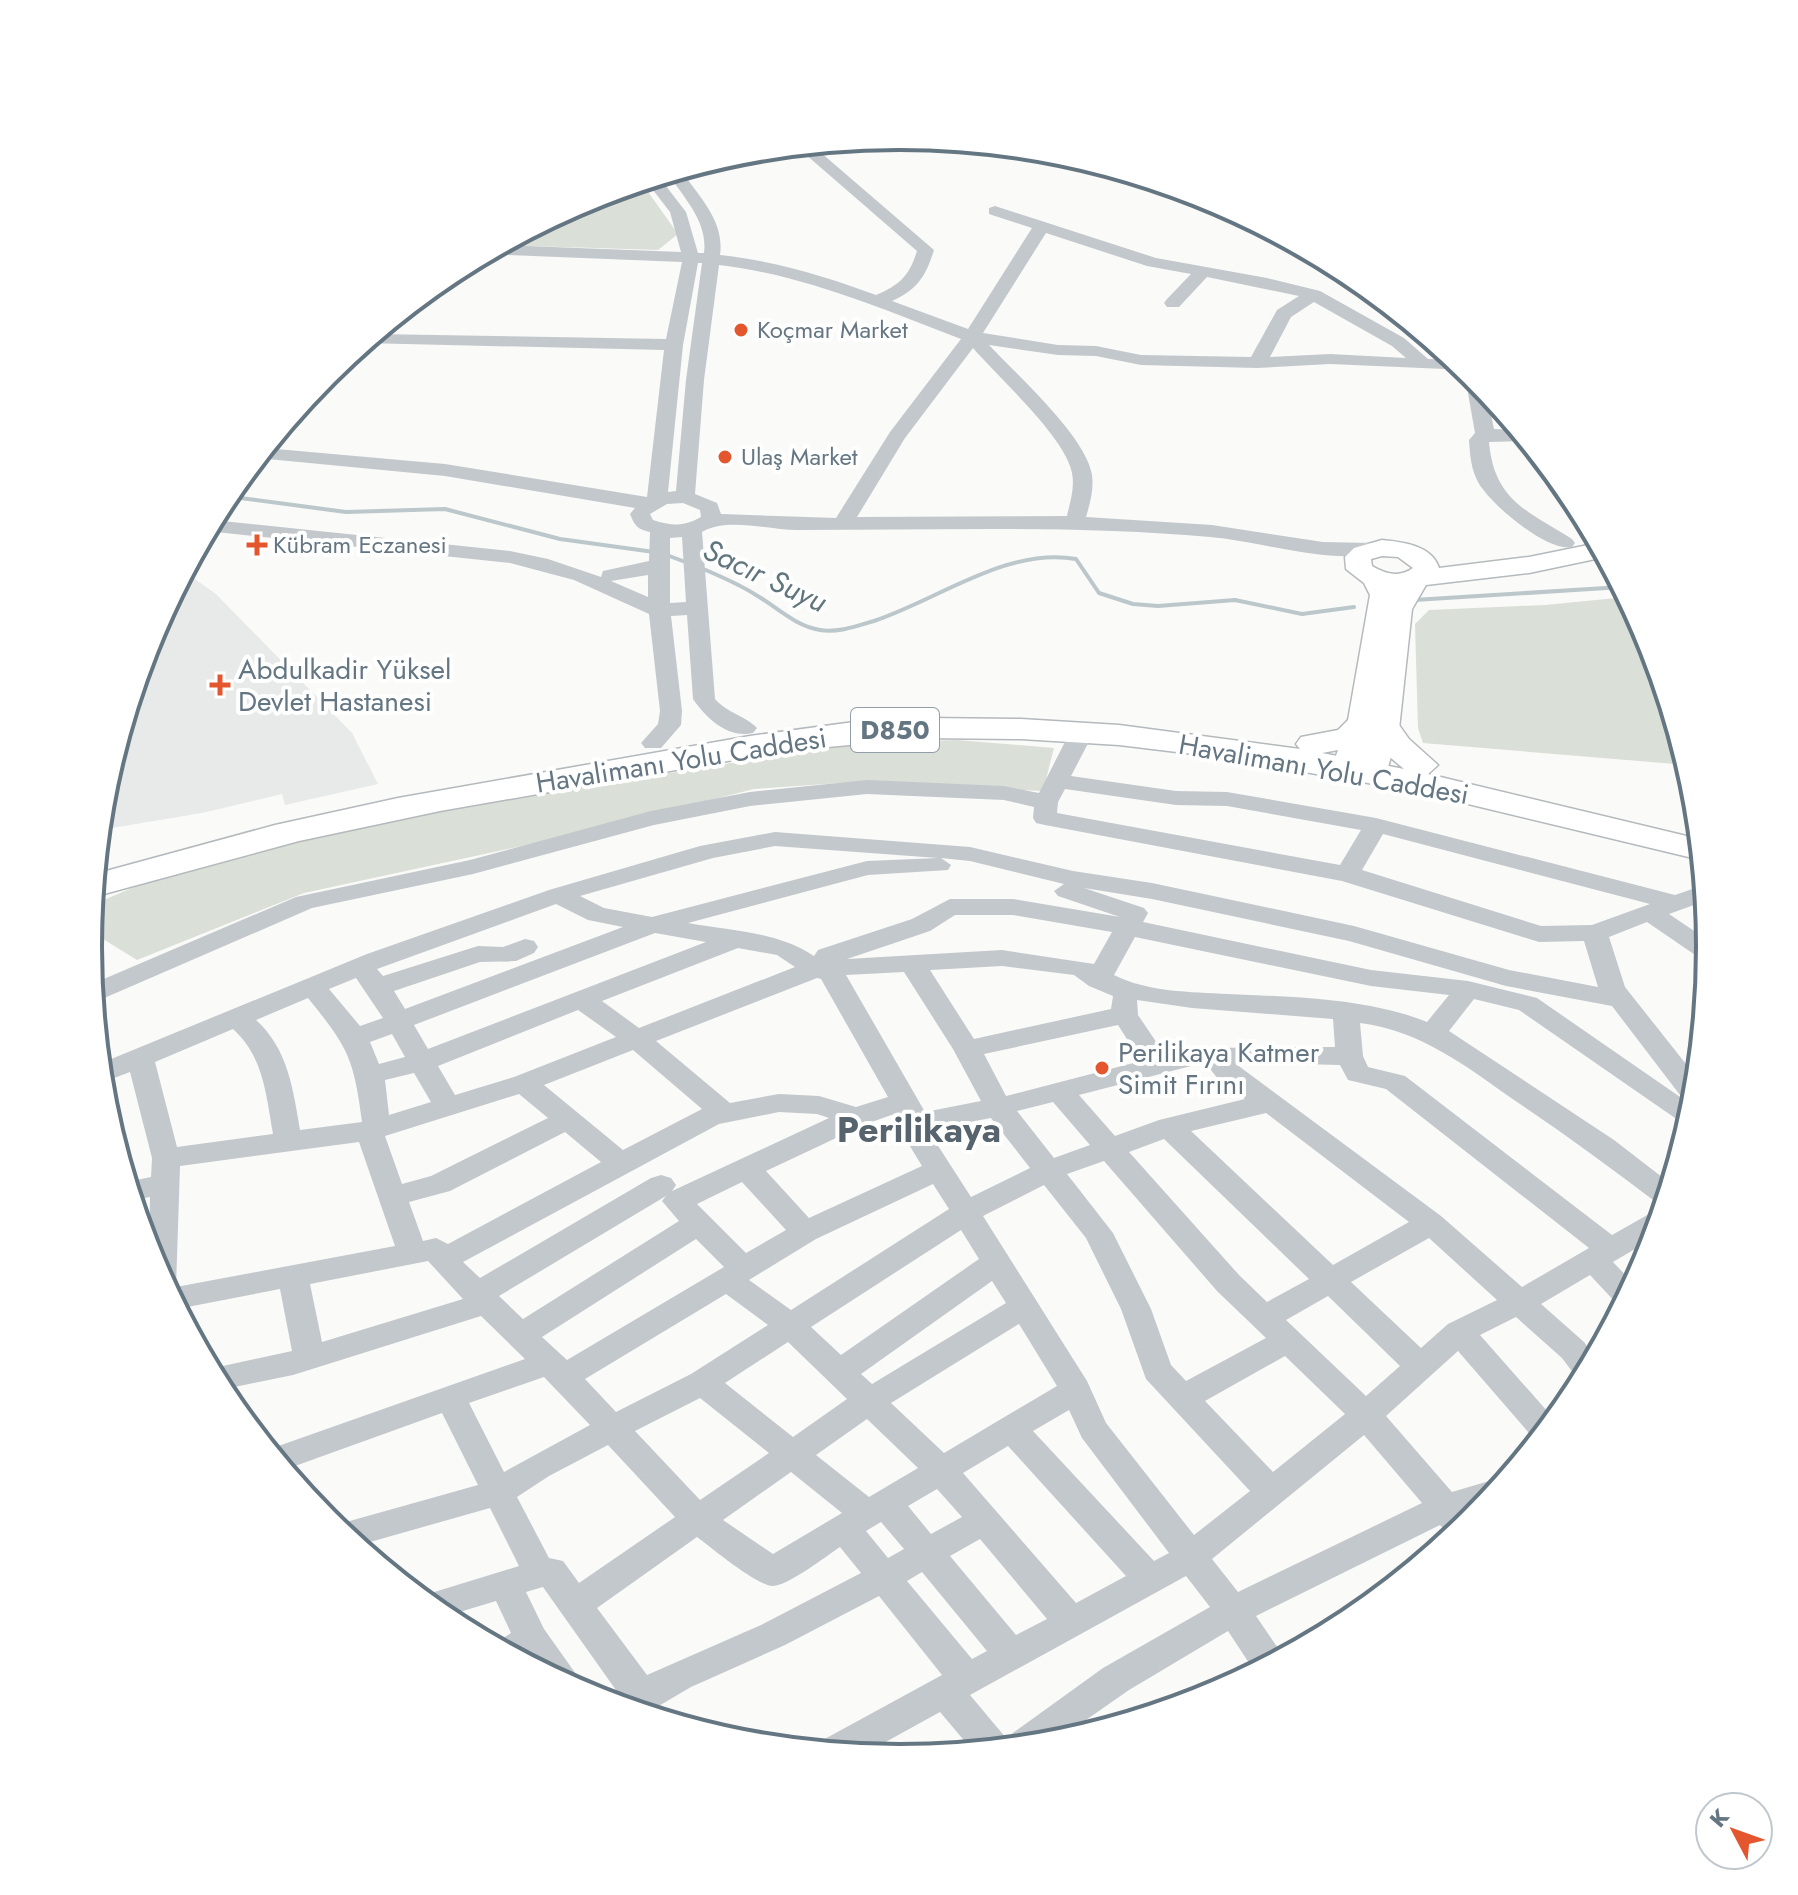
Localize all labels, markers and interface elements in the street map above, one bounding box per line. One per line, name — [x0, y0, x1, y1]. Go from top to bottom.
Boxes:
place label: Koçmar Market — [757, 312, 908, 347]
marker: Koçmar Market — [732, 321, 750, 339]
place label: Ulaş Market — [741, 439, 858, 474]
marker: Ulaş Market — [716, 448, 734, 466]
place label: Kübram Eczanesi — [273, 527, 447, 562]
water label: Sacır Suyu — [696, 528, 834, 623]
marker: Kübram Eczanesi — [248, 536, 266, 554]
place label: Abdulkadir Yüksel Devlet Hastanesi — [238, 649, 451, 722]
marker: Abdulkadir Yüksel Devlet Hastanesi — [209, 674, 231, 696]
road number: D850 — [851, 708, 939, 752]
street label: Havalimanı Yolu Caddesi — [533, 717, 829, 804]
street label: Havalimanı Yolu Caddesi — [1176, 724, 1472, 815]
place label: Perilikaya Katmer Simit Fırını — [1118, 1032, 1320, 1105]
marker: Perilikaya Katmer Simit Fırını — [1093, 1059, 1111, 1077]
district label: Perilikaya — [837, 1103, 1001, 1155]
north arrow — [1694, 1791, 1774, 1871]
text: K — [1702, 1801, 1736, 1834]

